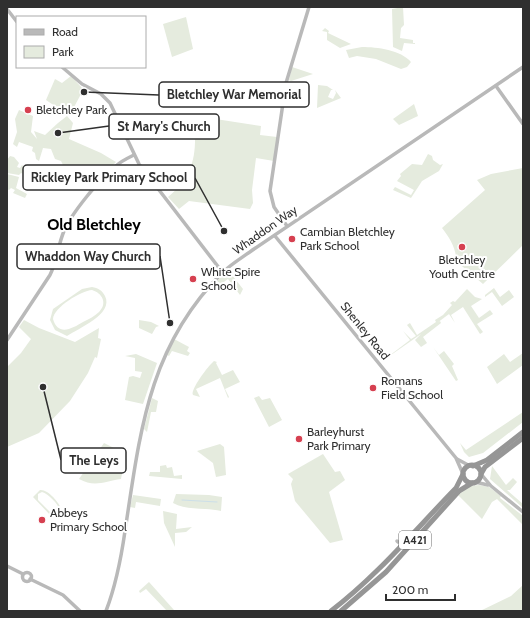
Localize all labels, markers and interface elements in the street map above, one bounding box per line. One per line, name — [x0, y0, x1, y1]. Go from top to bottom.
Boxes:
legend — [16, 16, 146, 68]
text: Road — [52, 24, 78, 39]
text: Park — [52, 44, 74, 59]
callout: Bletchley War Memorial — [159, 82, 309, 107]
text: Bletchley War Memorial — [167, 86, 302, 102]
place label: Bletchley Park — [36, 102, 108, 117]
marker: Bletchley Park — [23, 105, 33, 115]
callout: St Mary's Church — [109, 114, 219, 139]
text: St Mary's Church — [117, 118, 211, 134]
callout: Rickley Park Primary School — [23, 165, 195, 190]
text: Rickley Park Primary School — [31, 169, 188, 185]
street label: Whaddon Way — [230, 202, 300, 257]
district label: Old Bletchley — [47, 215, 141, 234]
place label: Cambian Bletchley Park School — [300, 224, 395, 253]
marker: Cambian Bletchley Park School — [287, 234, 297, 244]
marker: Bletchley Youth Centre — [457, 242, 467, 252]
callout: Whaddon Way Church — [17, 244, 160, 269]
text: Whaddon Way Church — [25, 248, 151, 264]
place label: Bletchley Youth Centre — [428, 252, 495, 281]
place label: White Spire School — [201, 264, 260, 293]
marker: White Spire School — [188, 274, 198, 284]
street label: Shenley Road — [338, 299, 393, 363]
place label: Romans Field School — [381, 373, 443, 402]
marker: Romans Field School — [368, 383, 378, 393]
place label: Barleyhurst Park Primary — [307, 424, 371, 453]
marker: Barleyhurst Park Primary — [294, 434, 304, 444]
callout: The Leys — [61, 448, 126, 473]
text: The Leys — [69, 452, 119, 468]
place label: Abbeys Primary School — [50, 505, 127, 534]
marker: Abbeys Primary School — [37, 515, 47, 525]
road number: A421 — [399, 531, 431, 549]
scale bar — [386, 576, 455, 602]
text: 200 m — [392, 582, 428, 597]

